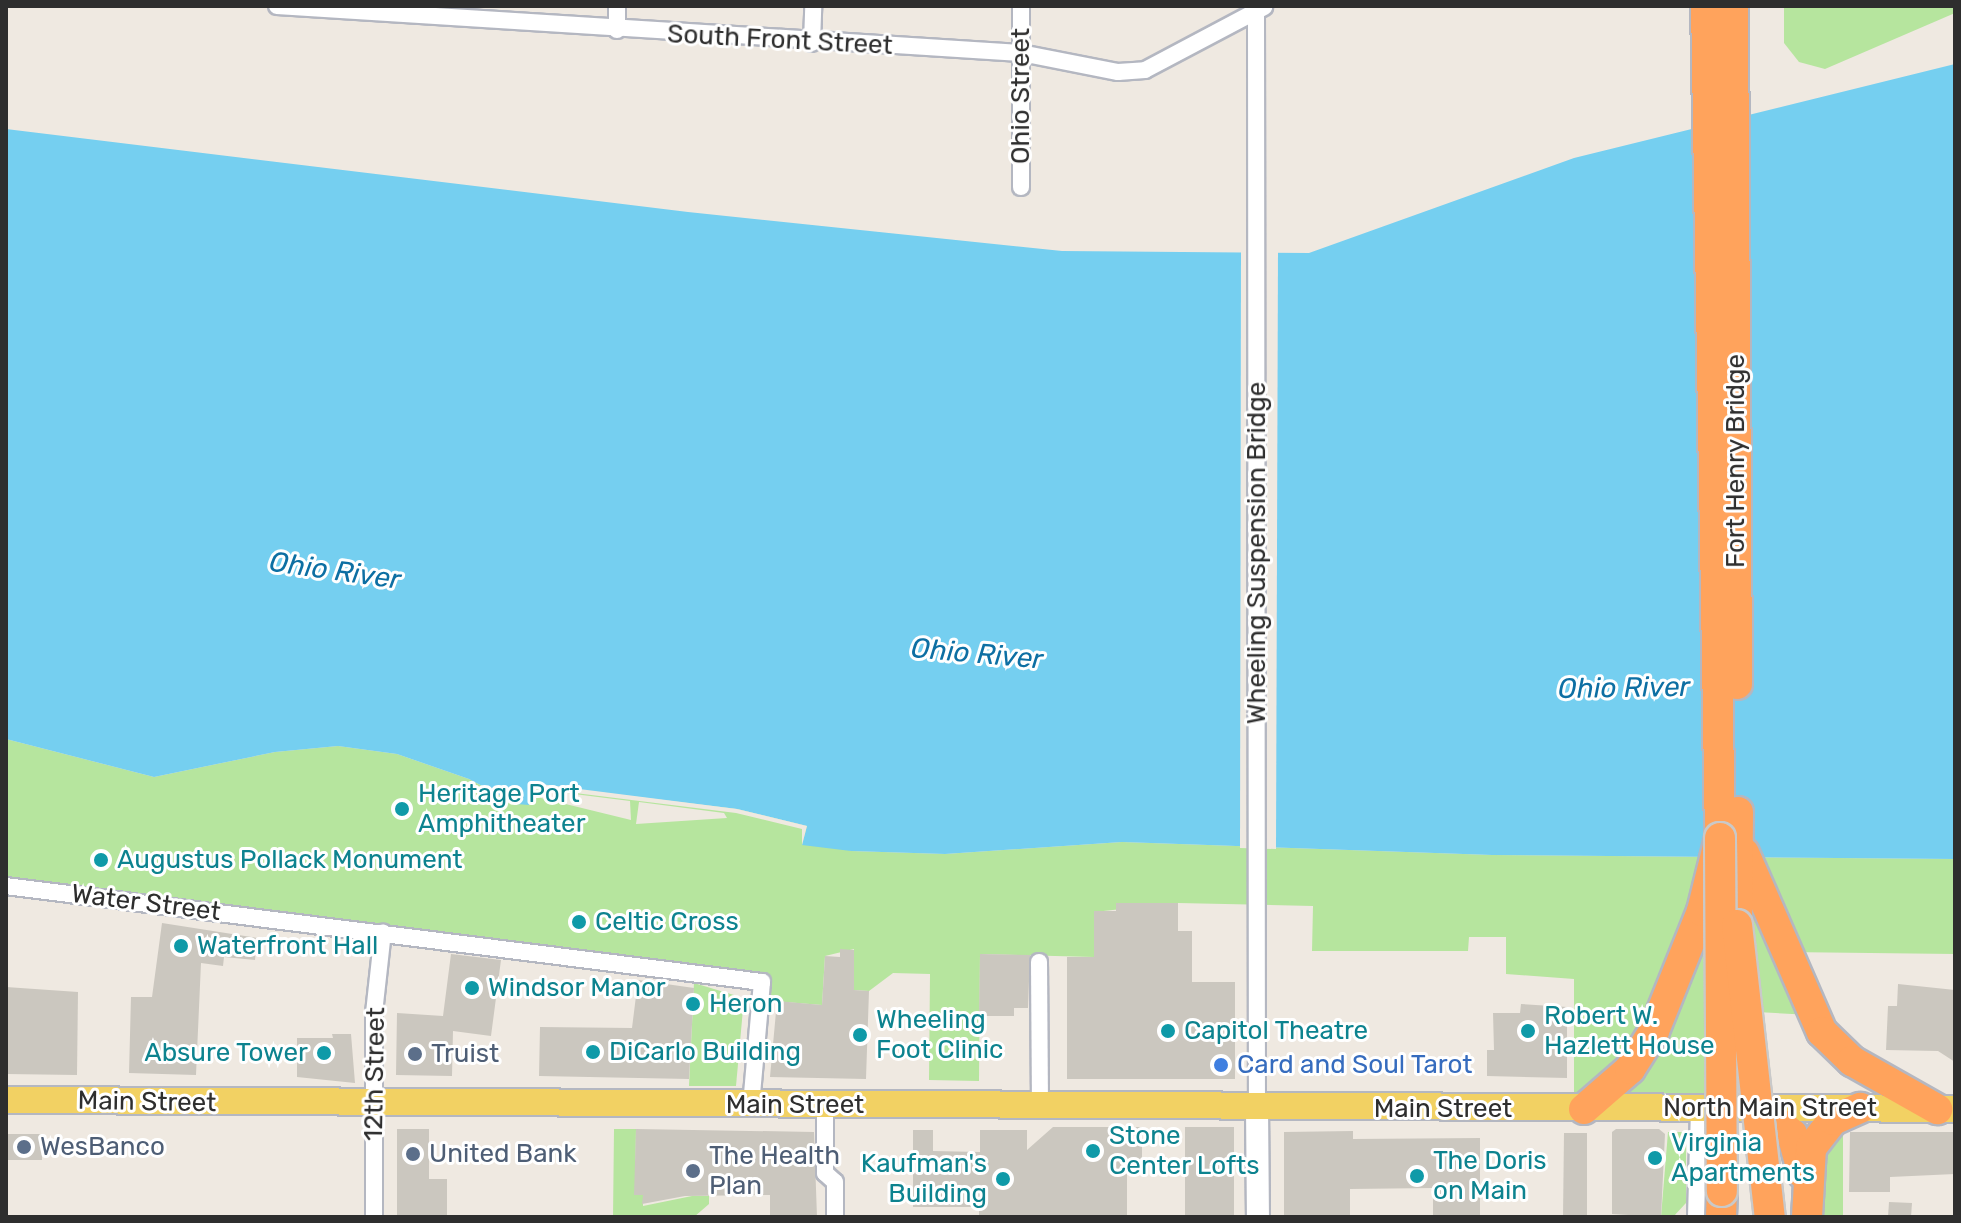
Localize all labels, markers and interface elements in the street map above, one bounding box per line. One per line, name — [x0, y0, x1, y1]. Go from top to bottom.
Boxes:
street label: South Front Street — [666, 19, 894, 61]
street label: Ohio Street — [1005, 28, 1037, 164]
street label: Fort Henry Bridge — [1720, 354, 1752, 568]
street label: Wheeling Suspension Bridge — [1241, 382, 1273, 724]
water label: Ohio River — [267, 545, 403, 597]
water label: Ohio River — [910, 632, 1044, 676]
water label: Ohio River — [1558, 670, 1690, 706]
place label: Heritage Port Amphitheater — [418, 778, 586, 840]
marker: Heritage Port Amphitheater — [393, 800, 411, 818]
place label: Augustus Pollack Monument — [117, 844, 463, 876]
marker: Augustus Pollack Monument — [92, 851, 110, 869]
street label: Water Street — [69, 878, 223, 928]
place label: Celtic Cross — [595, 906, 739, 938]
marker: Celtic Cross — [570, 913, 588, 931]
place label: Waterfront Hall — [197, 930, 378, 962]
marker: Waterfront Hall — [172, 937, 190, 955]
place label: Windsor Manor — [488, 972, 666, 1004]
marker: Windsor Manor — [463, 979, 481, 997]
place label: Heron — [709, 988, 782, 1020]
marker: Heron — [684, 995, 702, 1013]
place label: Robert W. Hazlett House — [1544, 1000, 1715, 1062]
place label: Wheeling Foot Clinic — [876, 1004, 1003, 1066]
street label: 12th Street — [358, 1007, 392, 1141]
place label: Capitol Theatre — [1184, 1015, 1369, 1047]
marker: Capitol Theatre — [1159, 1022, 1177, 1040]
marker: Robert W. Hazlett House — [1519, 1022, 1537, 1040]
marker: Wheeling Foot Clinic — [851, 1026, 869, 1044]
place label: DiCarlo Building — [609, 1036, 801, 1068]
place label: Absure Tower — [144, 1037, 308, 1069]
place label: Truist — [431, 1038, 499, 1070]
marker: DiCarlo Building — [584, 1043, 602, 1061]
marker: Absure Tower — [315, 1044, 333, 1062]
marker: Truist — [406, 1045, 424, 1063]
place label: Card and Soul Tarot — [1237, 1049, 1473, 1081]
marker: Card and Soul Tarot — [1212, 1056, 1230, 1074]
street label: Main Street — [77, 1085, 217, 1119]
street label: Main Street — [726, 1089, 864, 1121]
street label: North Main Street — [1663, 1092, 1877, 1124]
street label: Main Street — [1374, 1093, 1512, 1125]
place label: Stone Center Lofts — [1109, 1120, 1260, 1182]
place label: Virginia Apartments — [1671, 1127, 1815, 1188]
place label: WesBanco — [40, 1131, 165, 1163]
marker: WesBanco — [15, 1138, 33, 1156]
place label: United Bank — [429, 1138, 577, 1170]
place label: The Health Plan — [709, 1140, 840, 1202]
marker: Stone Center Lofts — [1084, 1142, 1102, 1160]
marker: United Bank — [404, 1145, 422, 1163]
place label: The Doris on Main — [1433, 1145, 1547, 1206]
place label: Kaufman's Building — [861, 1148, 987, 1210]
marker: Virginia Apartments — [1646, 1149, 1664, 1167]
marker: The Health Plan — [684, 1162, 702, 1180]
marker: The Doris on Main — [1408, 1167, 1426, 1185]
marker: Kaufman's Building — [994, 1170, 1012, 1188]

